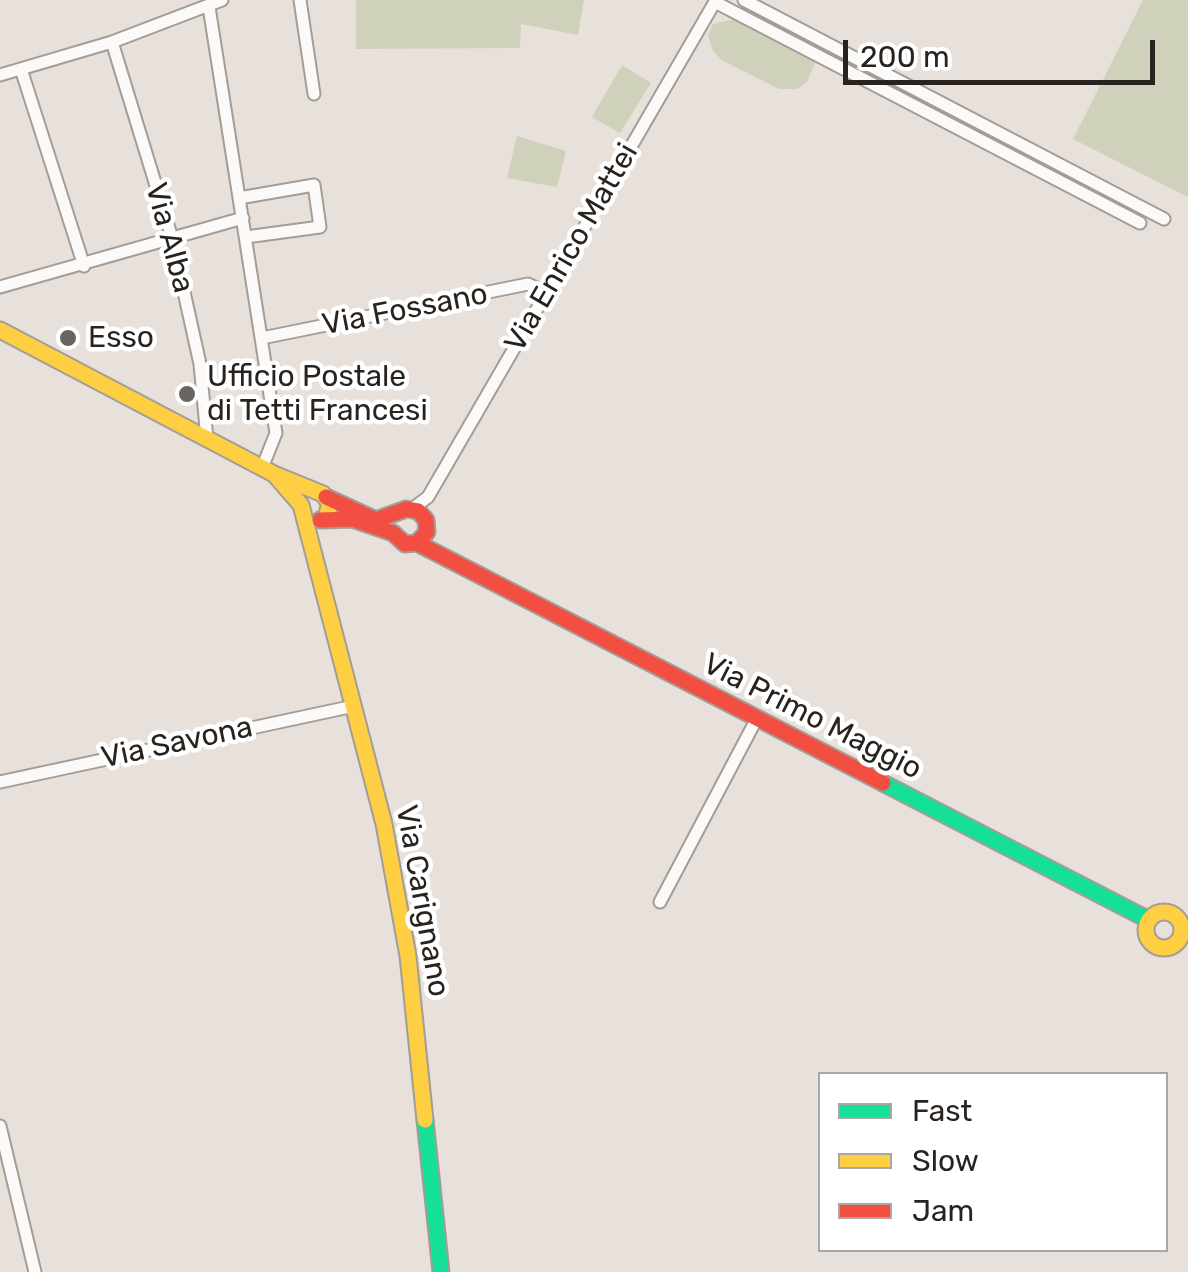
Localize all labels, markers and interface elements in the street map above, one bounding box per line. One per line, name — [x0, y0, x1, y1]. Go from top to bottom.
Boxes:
scale bar — [848, 20, 1160, 82]
text: 200 m — [860, 39, 950, 75]
street label: Via Enrico Mattei — [498, 137, 646, 359]
street label: Via Alba — [137, 179, 201, 297]
street label: Via Fossano — [319, 276, 491, 344]
place label: Esso — [88, 320, 154, 356]
marker: Esso — [57, 327, 79, 349]
place label: Ufficio Postale di Tetti Francesi — [207, 359, 428, 430]
marker: Ufficio Postale di Tetti Francesi — [176, 383, 198, 405]
street label: Via Primo Maggio — [697, 646, 927, 788]
street label: Via Savona — [98, 709, 256, 777]
street label: Via Carignano — [387, 802, 457, 1000]
legend — [818, 1072, 1168, 1252]
text: Fast — [912, 1093, 972, 1129]
text: Slow — [912, 1143, 979, 1179]
text: Jam — [912, 1193, 974, 1229]

